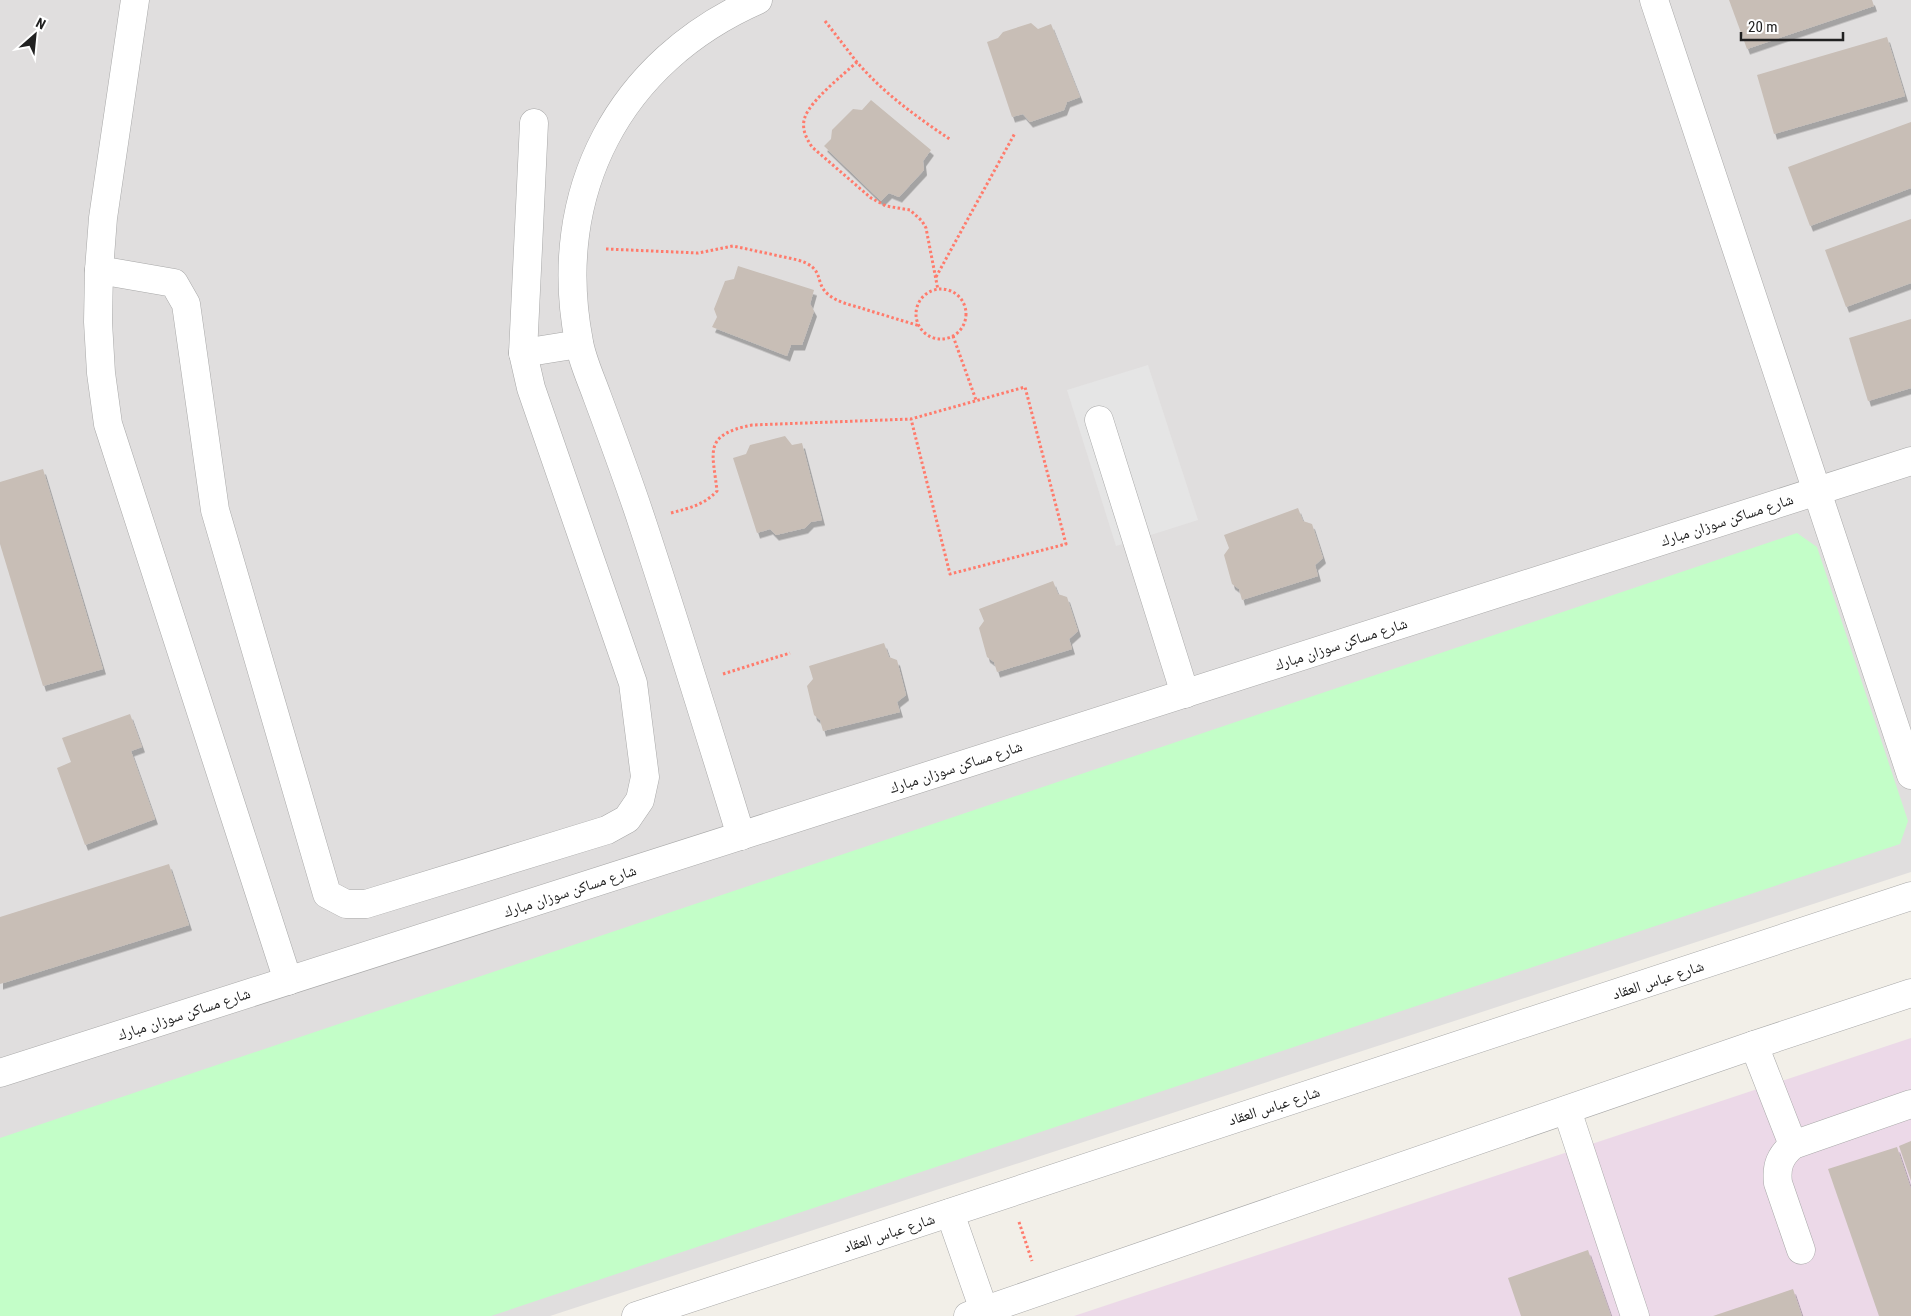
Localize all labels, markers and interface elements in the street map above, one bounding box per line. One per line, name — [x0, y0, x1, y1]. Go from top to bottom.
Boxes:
north arrow — [10, 10, 60, 60]
scale bar — [1741, 10, 1844, 42]
text: N — [33, 14, 48, 32]
text: 20 m — [1748, 18, 1778, 36]
street label: شارع مساكن سوزان مبارك — [1658, 490, 1796, 551]
street label: شارع مساكن سوزان مبارك — [1272, 614, 1410, 675]
street label: شارع مساكن سوزان مبارك — [887, 737, 1025, 798]
street label: شارع مساكن سوزان مبارك — [501, 861, 639, 922]
street label: شارع عباس العقاد — [1610, 957, 1706, 1004]
street label: شارع مساكن سوزان مبارك — [115, 984, 253, 1045]
street label: شارع عباس العقاد — [1226, 1083, 1322, 1130]
street label: شارع عباس العقاد — [841, 1210, 937, 1257]

